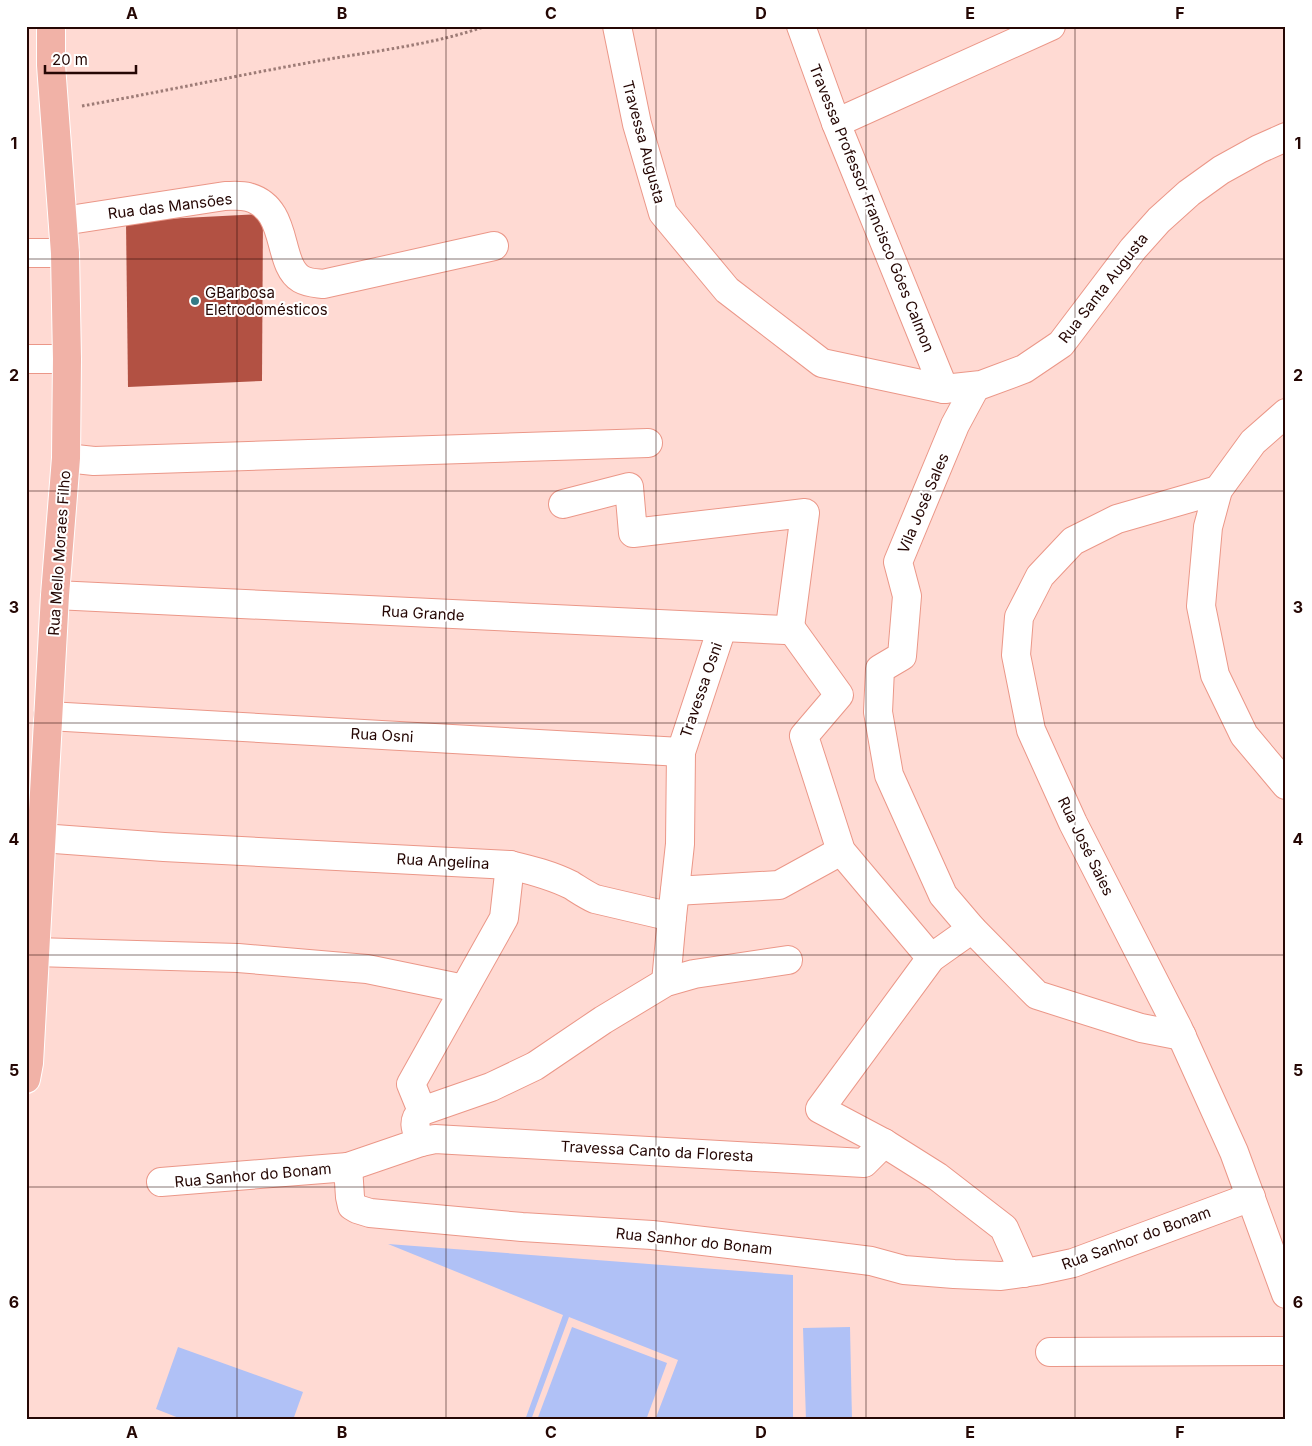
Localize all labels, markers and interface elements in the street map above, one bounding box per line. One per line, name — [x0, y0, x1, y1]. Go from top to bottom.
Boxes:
text: A — [126, 3, 138, 23]
text: B — [337, 3, 347, 23]
text: C — [545, 3, 557, 23]
text: D — [755, 3, 767, 23]
text: E — [965, 3, 975, 23]
text: F — [1175, 3, 1185, 23]
scale bar — [45, 42, 136, 74]
text: 20 m — [52, 50, 88, 69]
street label: Travessa Professor Francisco Góes Calmon — [805, 61, 939, 355]
street label: Travessa Augusta — [618, 78, 670, 206]
text: 1 — [11, 133, 17, 153]
text: 1 — [1295, 133, 1301, 153]
street label: Rua das Mansões — [107, 189, 233, 223]
street label: Rua Santa Augusta — [1054, 229, 1152, 347]
place label: GBarbosa Eletrodomésticos — [205, 283, 328, 319]
marker: GBarbosa Eletrodomésticos — [189, 295, 201, 307]
text: 2 — [9, 365, 19, 385]
text: 2 — [1293, 365, 1303, 385]
street label: Vila José Sales — [893, 450, 953, 556]
street label: Rua Mello Moraes Filho — [44, 470, 74, 636]
text: 3 — [9, 597, 19, 617]
text: 3 — [1293, 597, 1303, 617]
street label: Rua Grande — [381, 601, 465, 625]
street label: Travessa Osni — [676, 640, 726, 740]
street label: Rua Osni — [350, 724, 414, 746]
street label: Rua José Saies — [1054, 793, 1118, 899]
text: 4 — [9, 829, 20, 849]
text: 4 — [1293, 829, 1304, 849]
street label: Rua Angelina — [396, 849, 490, 873]
text: 5 — [9, 1060, 19, 1080]
text: 5 — [1293, 1060, 1303, 1080]
street label: Travessa Canto da Floresta — [560, 1136, 754, 1166]
street label: Rua Sanhor do Bonam — [174, 1159, 332, 1191]
street label: Rua Sanhor do Bonam — [1059, 1202, 1213, 1274]
street label: Rua Sanhor do Bonam — [615, 1223, 773, 1259]
text: 6 — [9, 1292, 19, 1312]
text: 6 — [1293, 1292, 1303, 1312]
text: A — [126, 1422, 138, 1442]
text: B — [337, 1422, 347, 1442]
text: C — [545, 1422, 557, 1442]
text: D — [755, 1422, 767, 1442]
text: E — [965, 1422, 975, 1442]
text: F — [1175, 1422, 1185, 1442]

